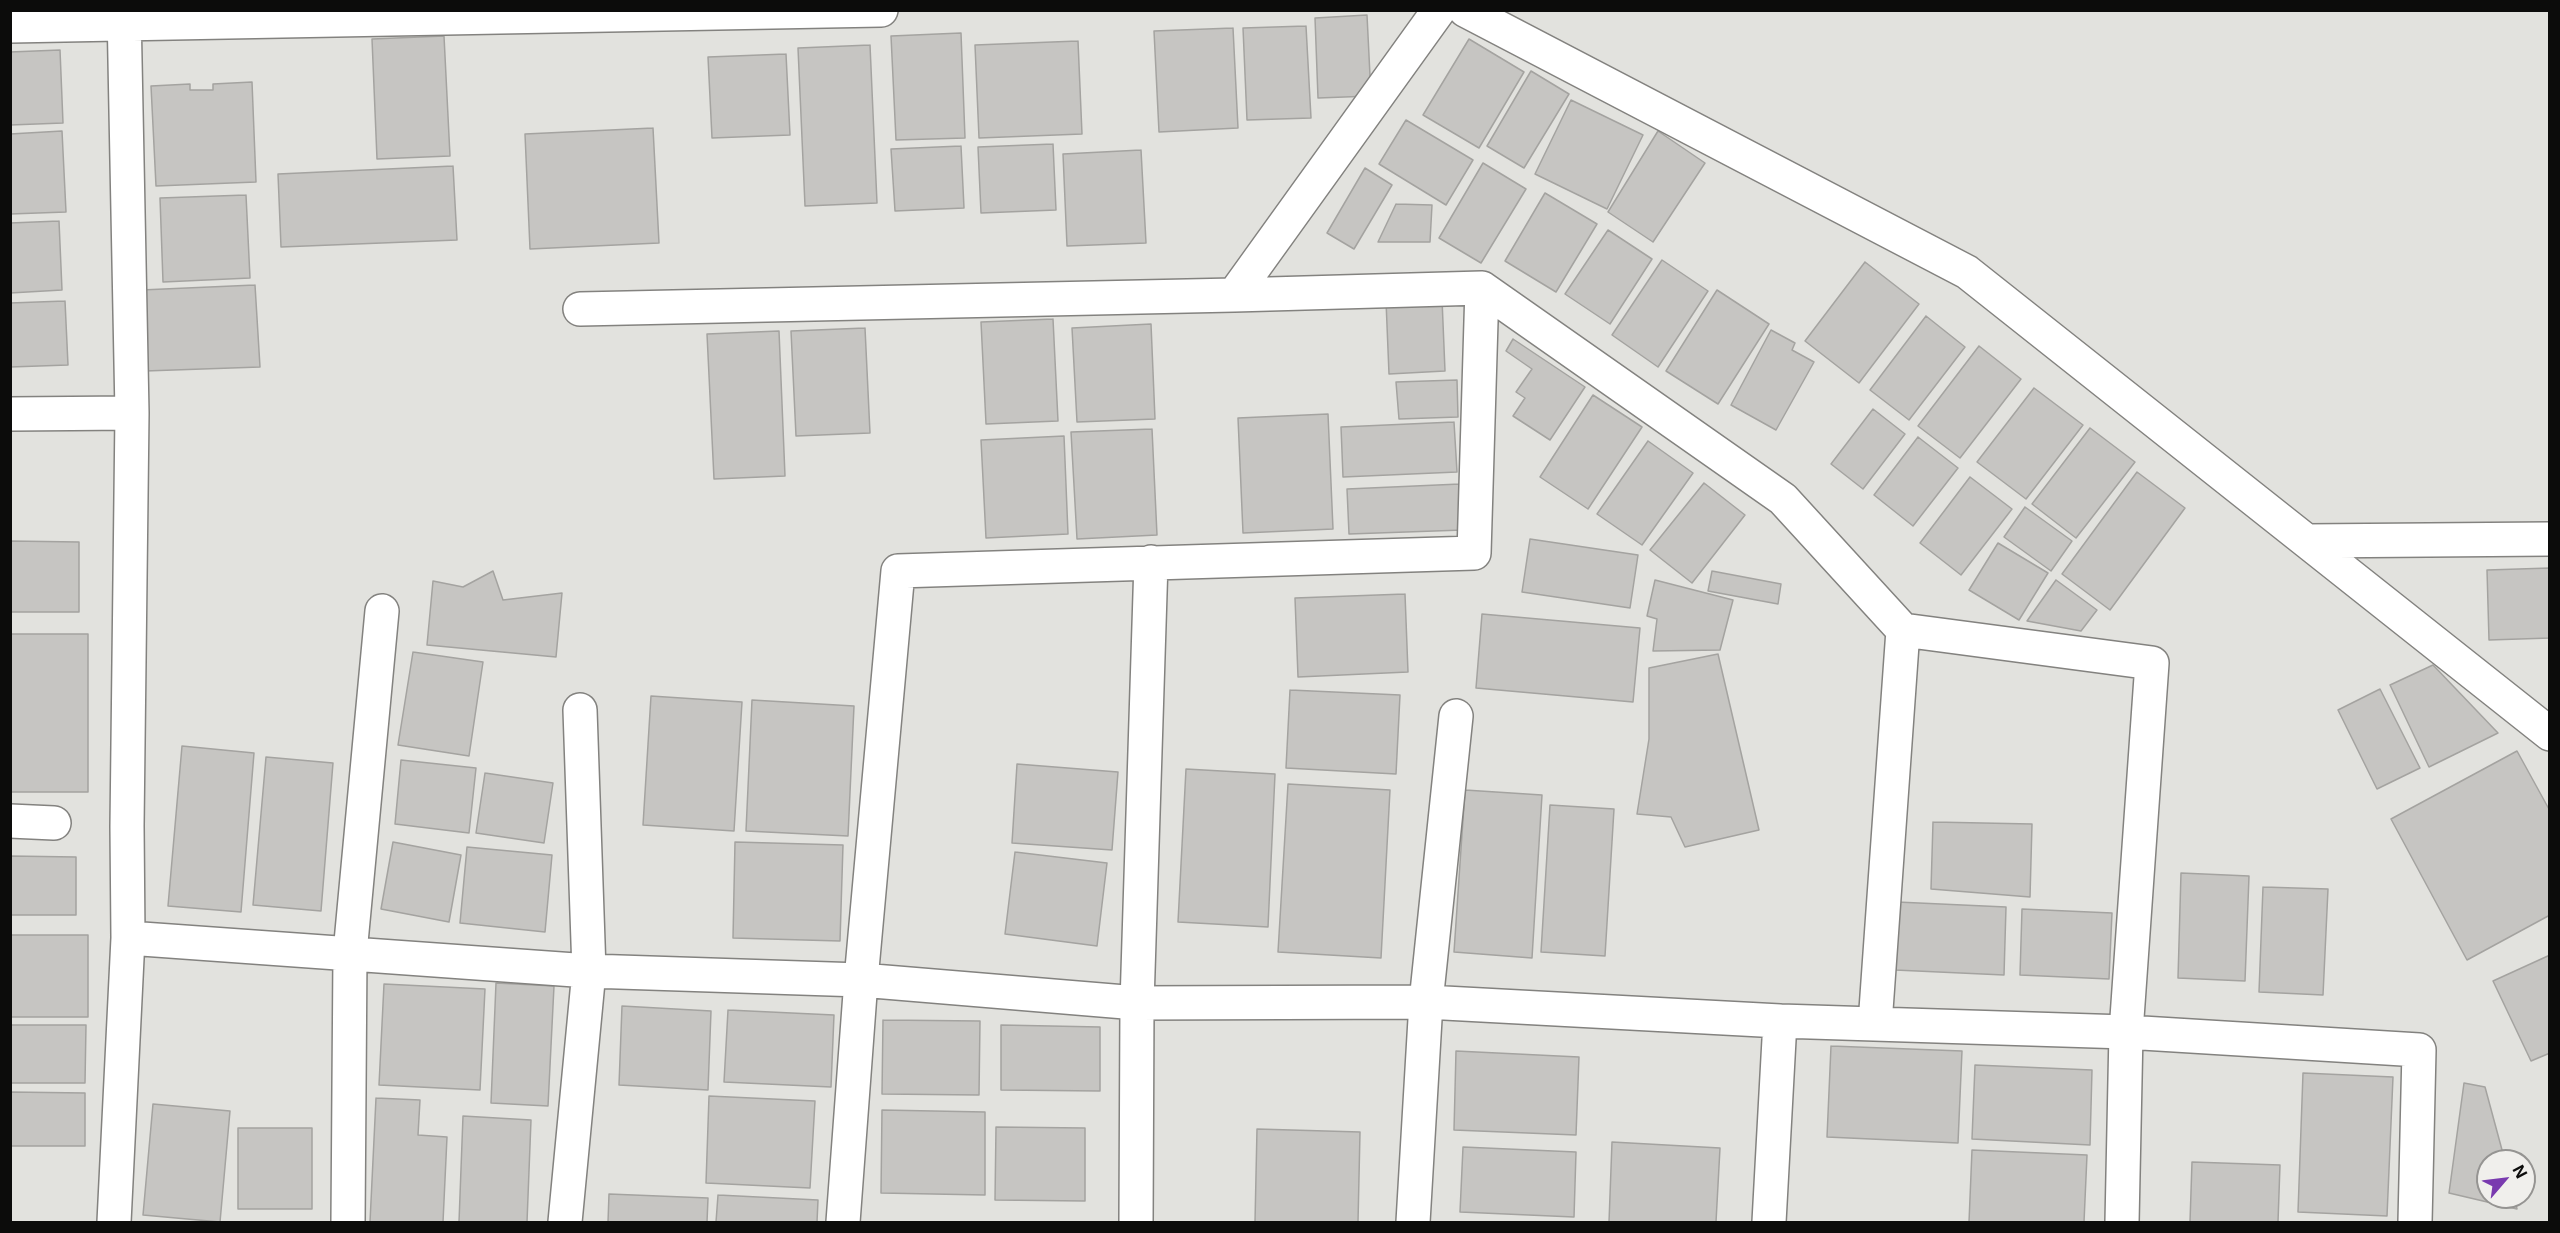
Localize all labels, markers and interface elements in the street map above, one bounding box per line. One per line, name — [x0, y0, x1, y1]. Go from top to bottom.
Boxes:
north arrow — [2476, 1149, 2536, 1209]
text: N — [2508, 1161, 2532, 1182]

